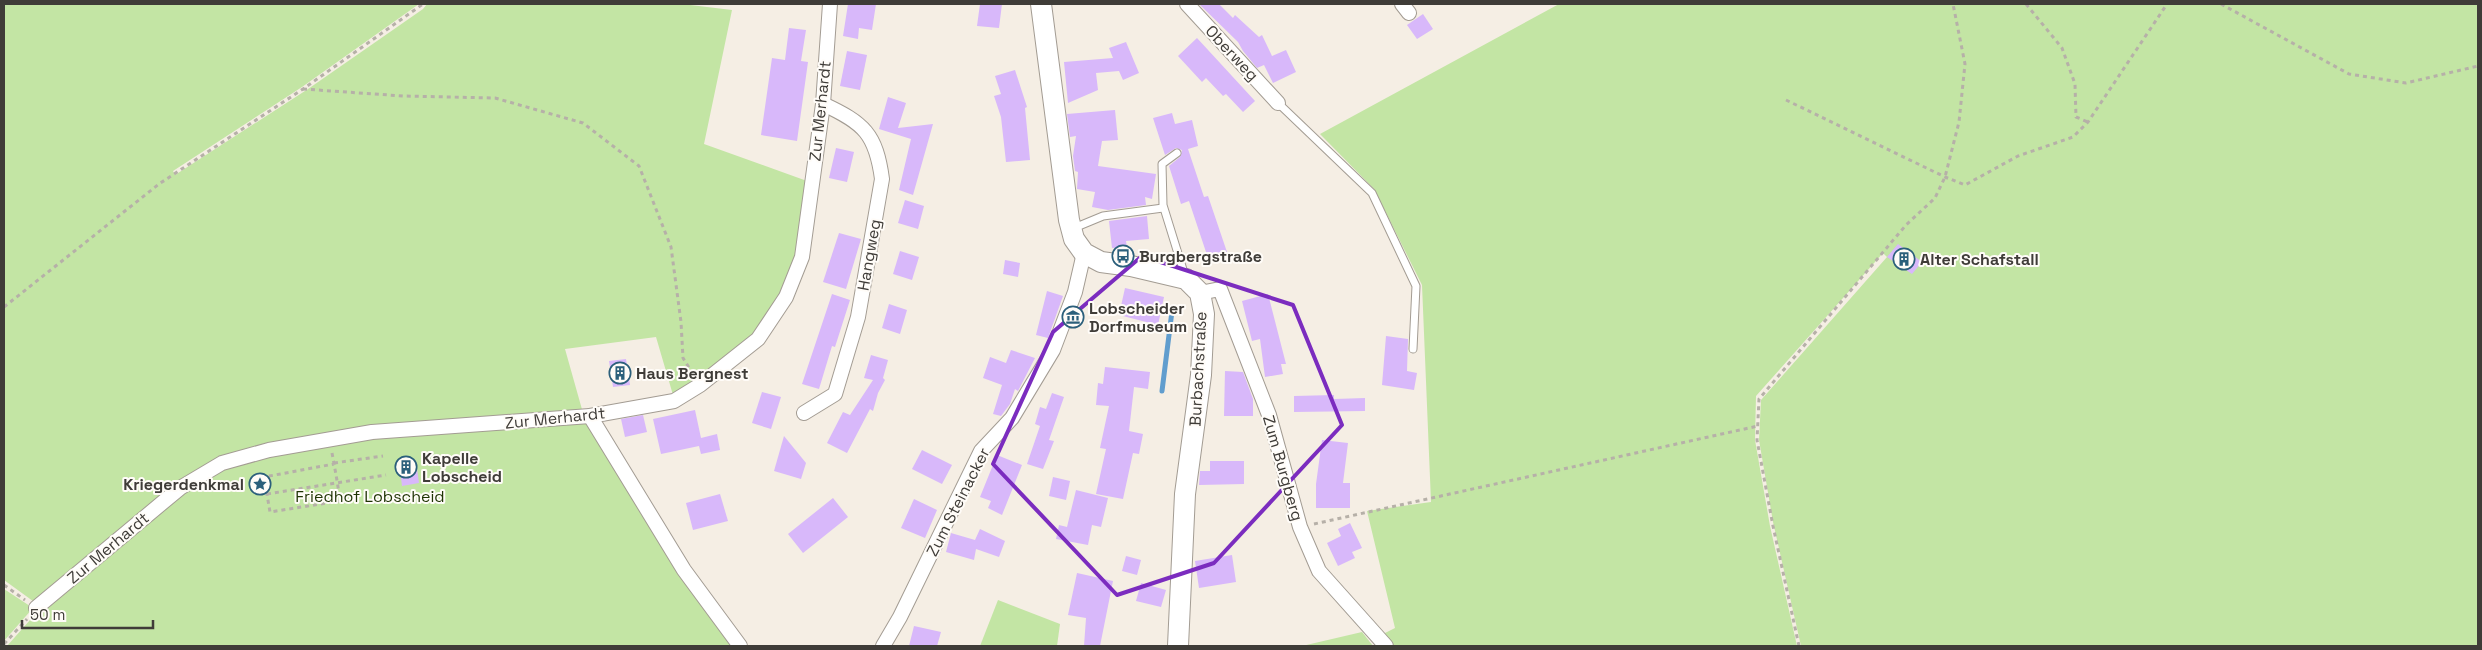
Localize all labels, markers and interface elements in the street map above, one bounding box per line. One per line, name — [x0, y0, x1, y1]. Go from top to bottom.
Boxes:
street label: Oberweg — [1201, 21, 1263, 85]
street label: Zur Merhardt — [804, 60, 836, 162]
street label: Hangweg — [852, 218, 886, 292]
bus stop icon: Burgbergstraße — [1111, 244, 1135, 268]
place label: Burgbergstraße — [1139, 246, 1262, 267]
building icon: Alter Schafstall — [1892, 247, 1916, 271]
place label: Alter Schafstall — [1920, 249, 2039, 270]
place label: Lobscheider Dorfmuseum — [1089, 298, 1187, 337]
museum icon: Lobscheider Dorfmuseum — [1061, 305, 1085, 329]
street label: Burbachstraße — [1185, 311, 1211, 427]
building icon: Haus Bergnest — [608, 361, 632, 385]
place label: Haus Bergnest — [636, 363, 749, 384]
street label: Zur Merhardt — [504, 402, 606, 434]
street label: Zum Burgberg — [1258, 413, 1308, 523]
street label: Zum Steinacker — [922, 444, 994, 560]
place label: Kapelle Lobscheid — [422, 448, 502, 487]
building icon: Kapelle Lobscheid — [394, 455, 418, 479]
place icon: Kriegerdenkmal — [248, 472, 272, 496]
place label: Kriegerdenkmal — [123, 474, 244, 495]
park label: Friedhof Lobscheid — [295, 486, 445, 507]
street label: Zur Merhardt — [63, 508, 153, 588]
scale bar — [22, 598, 154, 630]
text: 50 m — [30, 605, 65, 624]

